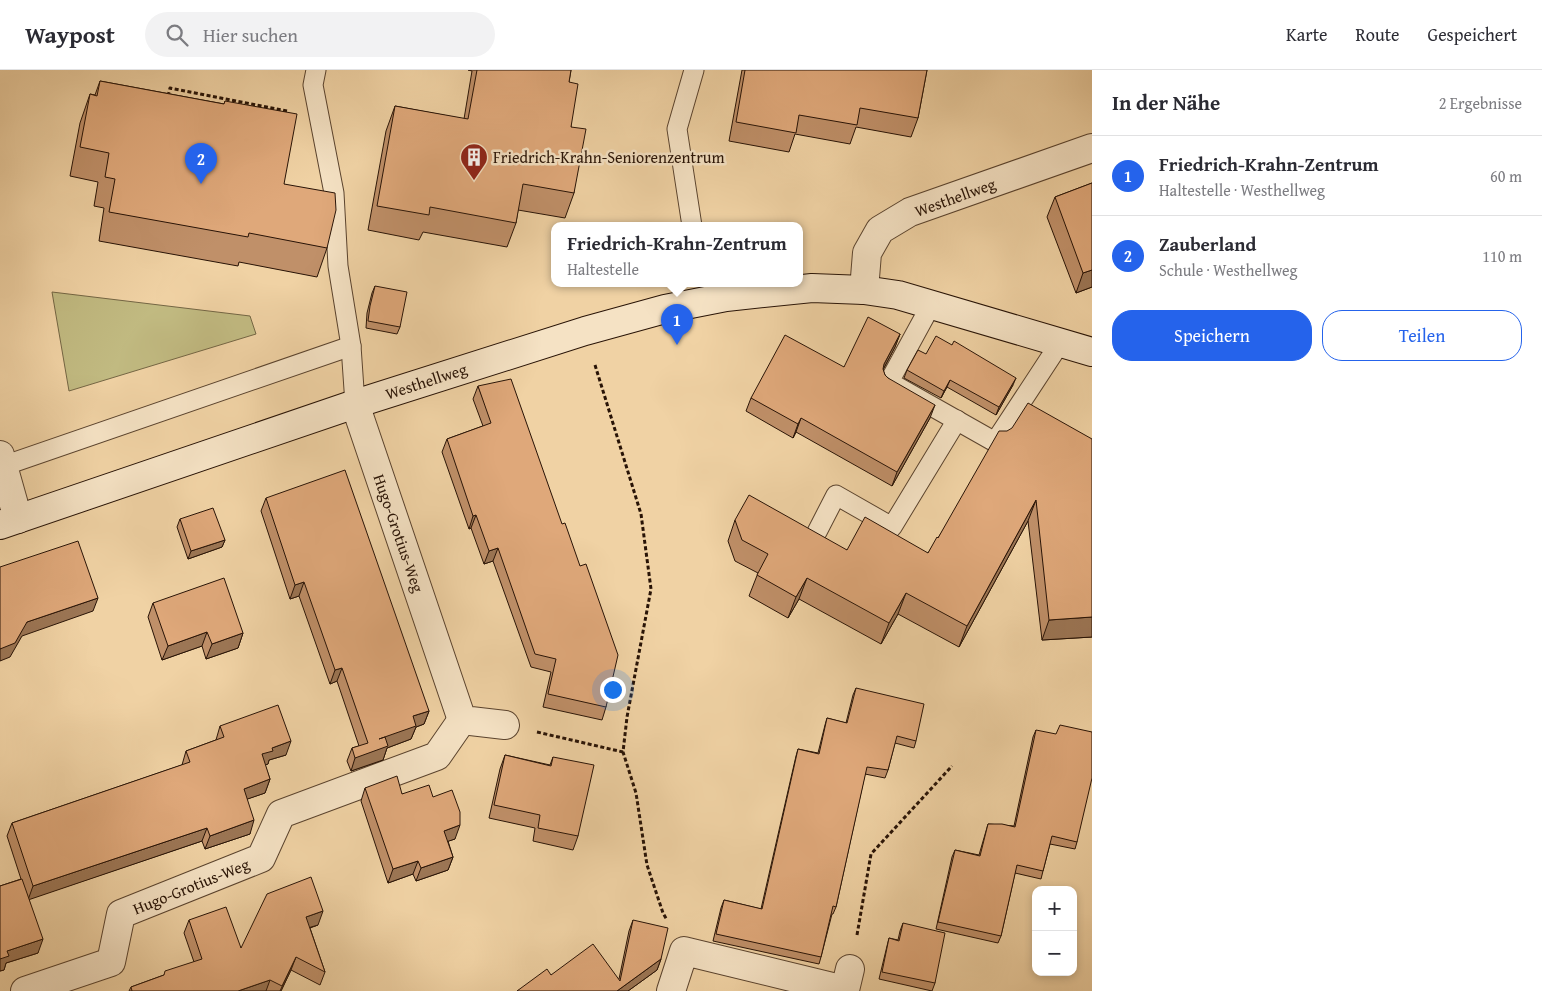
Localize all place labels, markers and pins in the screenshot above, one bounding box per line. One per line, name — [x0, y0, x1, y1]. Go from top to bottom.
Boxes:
building icon: Friedrich-Krahn-Seniorenzentrum — [459, 142, 489, 181]
pin: 2 — [185, 143, 217, 184]
place label: Friedrich-Krahn-Seniorenzentrum — [493, 145, 725, 169]
pin: 1 — [661, 304, 693, 345]

